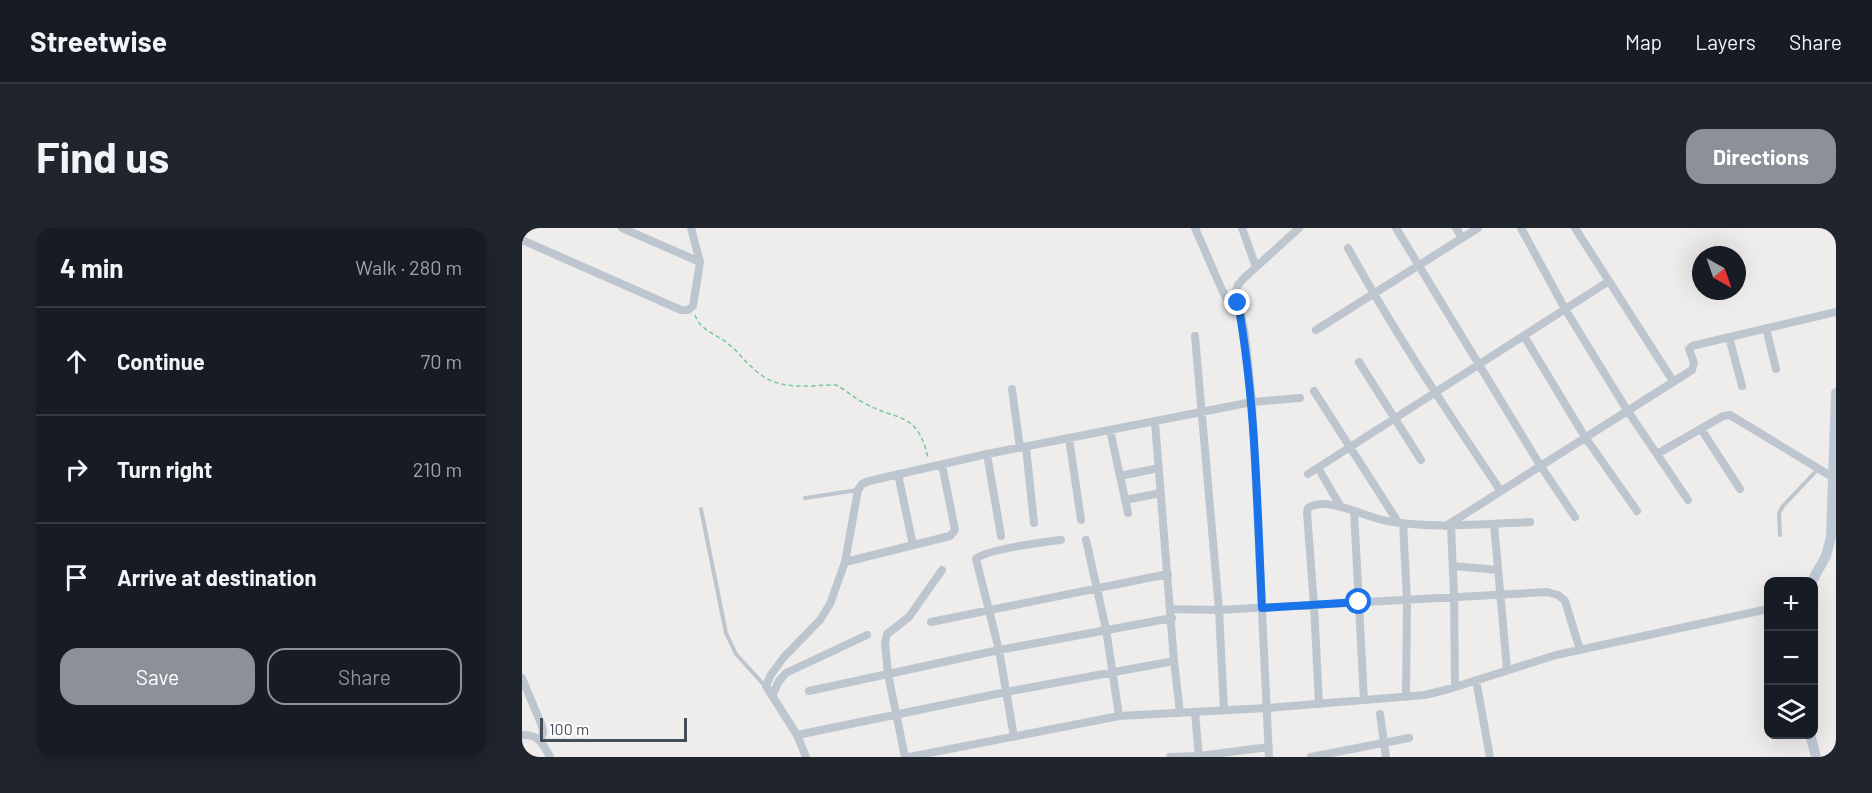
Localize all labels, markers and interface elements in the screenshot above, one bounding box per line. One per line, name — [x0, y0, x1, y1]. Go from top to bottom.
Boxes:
text: Streetwise — [30, 24, 167, 58]
text: Map — [1625, 29, 1662, 54]
text: Layers — [1695, 29, 1756, 54]
text: Share — [1789, 29, 1842, 54]
button: Directions — [1686, 129, 1836, 184]
text: Find us — [36, 131, 169, 181]
north arrow — [1692, 246, 1746, 300]
text: 4 min — [60, 252, 124, 283]
text: Walk · 280 m — [355, 255, 462, 279]
route end — [1224, 289, 1250, 315]
icon: ahead — [60, 345, 93, 378]
text: Continue — [117, 348, 205, 374]
text: 70 m — [421, 349, 462, 373]
icon: right — [60, 453, 93, 486]
text: Turn right — [117, 456, 212, 482]
text: 210 m — [413, 457, 462, 481]
icon: arrive — [60, 561, 93, 594]
text: Arrive at destination — [117, 564, 316, 590]
map controls — [1764, 577, 1818, 739]
button: + — [1764, 577, 1818, 631]
route start — [1345, 588, 1371, 614]
button: − — [1764, 631, 1818, 685]
button: Save — [60, 648, 255, 705]
button: Share — [267, 648, 462, 705]
button: layers — [1764, 685, 1818, 739]
scale bar — [540, 715, 687, 742]
text: 100 m — [549, 719, 589, 738]

